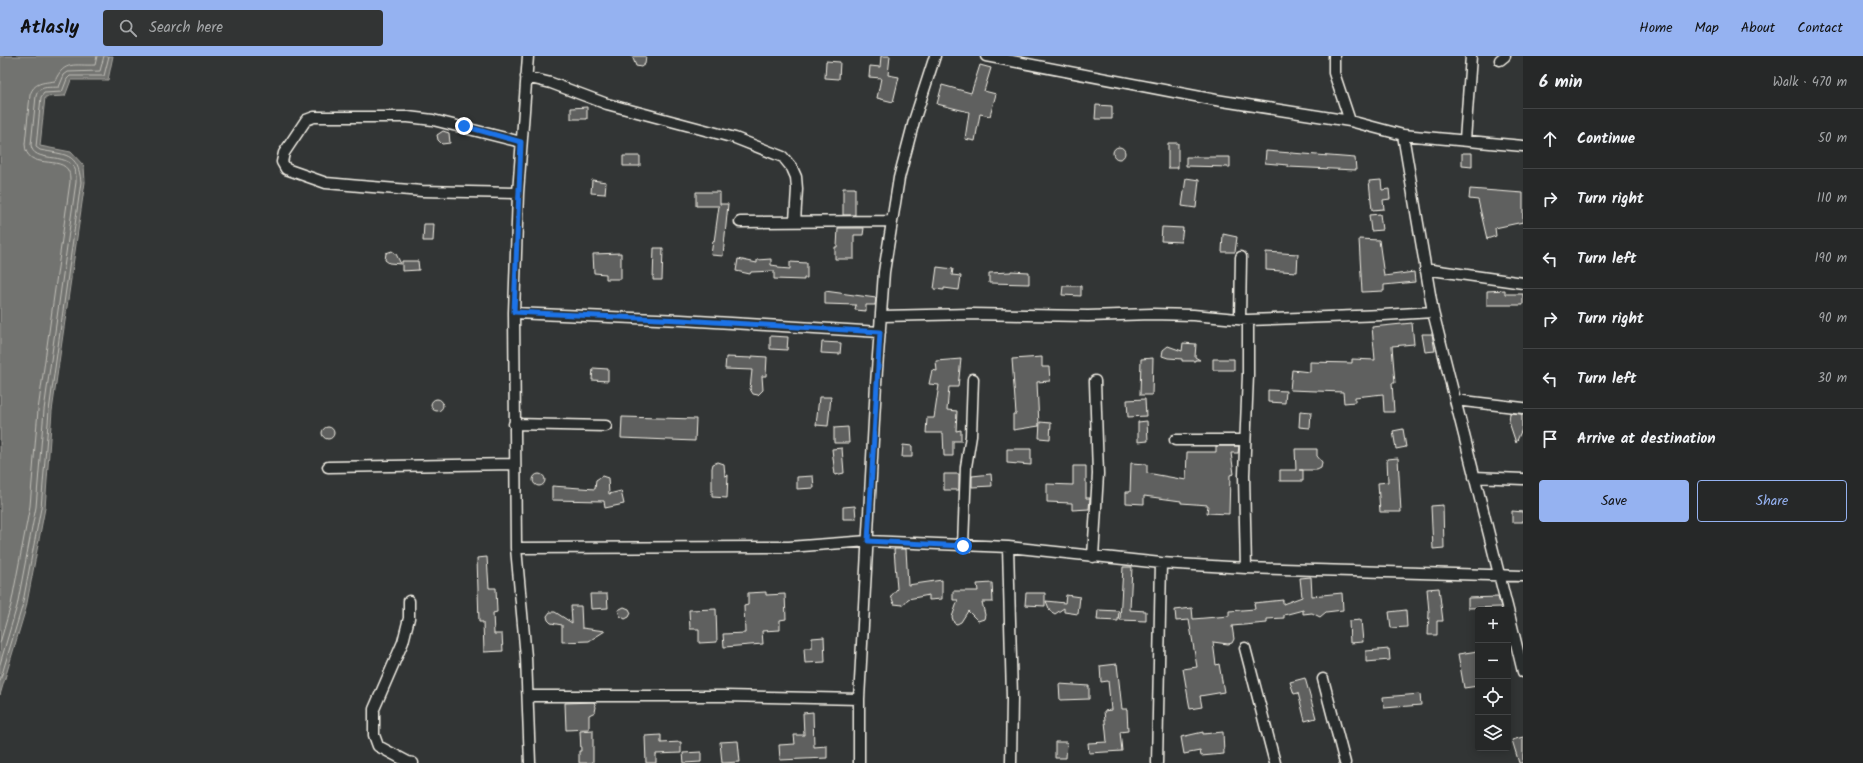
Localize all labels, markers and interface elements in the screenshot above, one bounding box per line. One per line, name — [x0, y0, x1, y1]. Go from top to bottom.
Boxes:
search box — [103, 10, 383, 46]
text: Atlasly — [20, 13, 79, 43]
text: Search here — [149, 16, 223, 40]
icon: search — [117, 17, 139, 39]
text: Home — [1639, 17, 1673, 39]
text: Map — [1695, 17, 1719, 39]
text: About — [1741, 17, 1775, 39]
text: Contact — [1797, 17, 1843, 39]
text: 6 min — [1539, 69, 1583, 96]
text: Walk · 470 m — [1773, 72, 1847, 93]
route end — [455, 117, 473, 135]
text: Continue — [1577, 127, 1635, 151]
icon: ahead — [1539, 128, 1561, 150]
text: 50 m — [1818, 128, 1847, 149]
text: Turn right — [1577, 187, 1644, 211]
icon: right — [1539, 188, 1561, 210]
text: 110 m — [1817, 188, 1847, 209]
text: Turn left — [1577, 247, 1637, 271]
icon: left — [1539, 248, 1561, 270]
text: 190 m — [1815, 248, 1847, 269]
text: Turn right — [1577, 307, 1644, 331]
icon: right — [1539, 308, 1561, 330]
text: 90 m — [1819, 308, 1847, 329]
text: Turn left — [1577, 367, 1637, 391]
icon: left — [1539, 368, 1561, 390]
text: 30 m — [1818, 368, 1847, 389]
text: Arrive at destination — [1577, 427, 1716, 451]
icon: arrive — [1539, 428, 1561, 450]
button: Save — [1539, 480, 1689, 522]
button: Share — [1697, 480, 1847, 522]
route start — [954, 537, 972, 555]
map controls — [1475, 607, 1511, 751]
button: + — [1475, 607, 1511, 643]
button: − — [1475, 643, 1511, 679]
button: locate — [1475, 679, 1511, 715]
button: layers — [1475, 715, 1511, 751]

